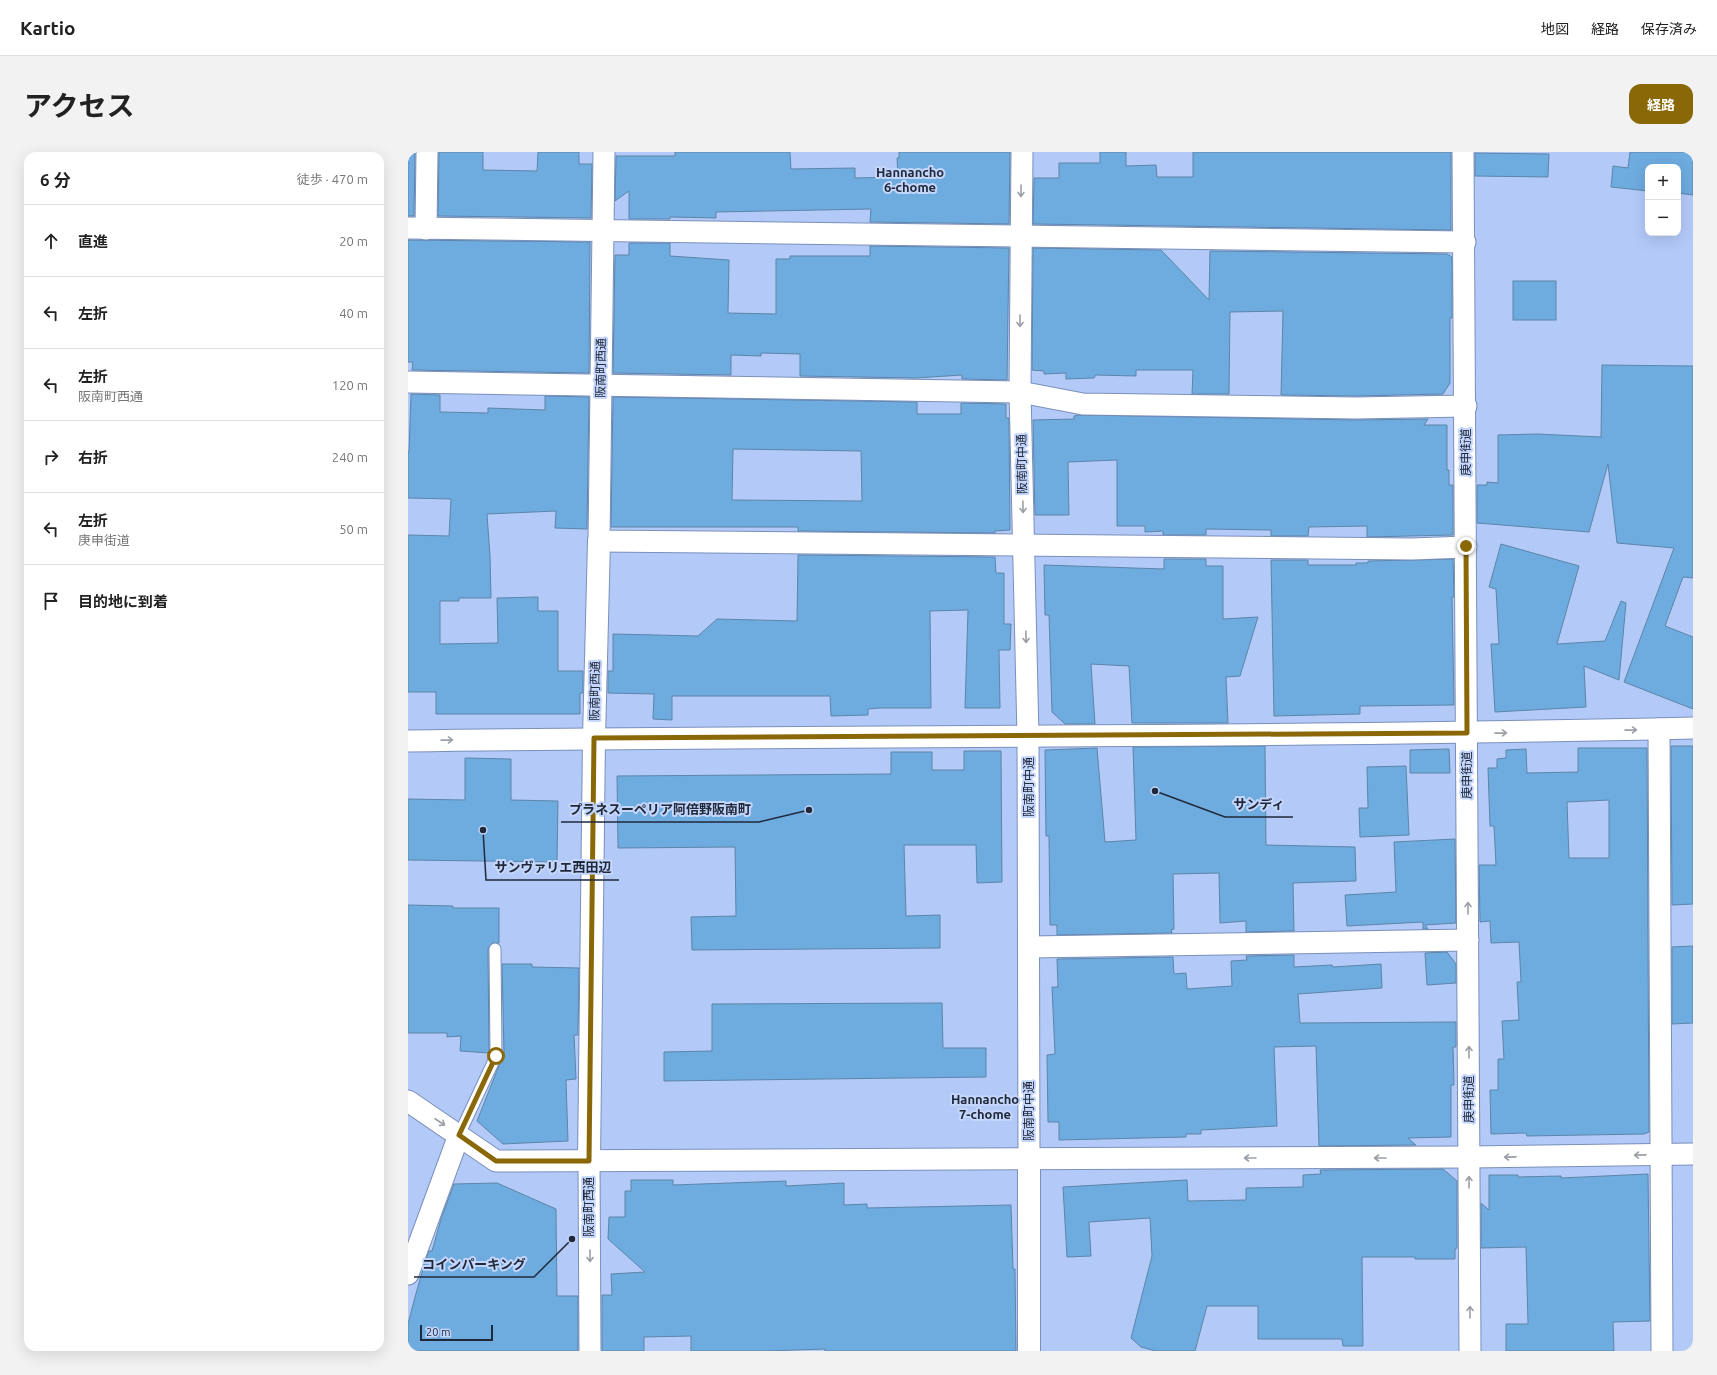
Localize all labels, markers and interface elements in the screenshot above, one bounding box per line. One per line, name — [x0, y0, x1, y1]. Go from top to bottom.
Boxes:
text: Kartio — [20, 17, 76, 39]
text: 地図 — [1541, 21, 1569, 37]
text: 経路 — [1591, 21, 1619, 37]
text: 保存済み — [1641, 21, 1697, 37]
button: 経路 — [1629, 84, 1693, 124]
text: アクセス — [24, 90, 135, 121]
map controls — [1645, 164, 1681, 236]
button: + — [1645, 164, 1681, 200]
district label: Hannancho 6-chome — [876, 165, 944, 194]
text: 6 分 — [40, 170, 71, 189]
text: 徒歩 · 470 m — [297, 172, 368, 186]
one-way arrow — [1017, 184, 1025, 197]
button: − — [1645, 200, 1681, 236]
icon: ahead — [40, 230, 62, 252]
text: 直進 — [78, 233, 108, 250]
text: 20 m — [339, 234, 368, 248]
icon: left — [40, 302, 62, 324]
text: 左折 — [78, 305, 108, 322]
text: 40 m — [339, 306, 368, 320]
one-way arrow — [1016, 314, 1024, 327]
street label: 阪南町西通 — [593, 338, 608, 398]
text: 左折 — [78, 368, 108, 385]
icon: left — [40, 374, 62, 396]
text: 120 m — [332, 378, 368, 392]
text: 阪南町西通 — [78, 389, 143, 403]
street label: 庚申街道 — [1459, 428, 1472, 476]
street label: 阪南町中通 — [1014, 434, 1029, 494]
icon: right — [40, 446, 62, 468]
text: 右折 — [78, 449, 108, 466]
text: 240 m — [332, 450, 368, 464]
one-way arrow — [1019, 500, 1027, 513]
text: 左折 — [78, 512, 108, 529]
icon: left — [40, 518, 62, 540]
text: 50 m — [339, 522, 368, 536]
text: 庚申街道 — [78, 533, 130, 547]
route end — [1457, 537, 1475, 555]
icon: arrive — [40, 590, 62, 612]
text: 目的地に到着 — [78, 593, 168, 610]
one-way arrow — [1022, 630, 1030, 643]
street label: 阪南町西通 — [587, 661, 602, 721]
one-way arrow — [1624, 726, 1637, 734]
one-way arrow — [1494, 729, 1507, 736]
one-way arrow — [440, 737, 453, 744]
street label: 庚申街道 — [1460, 751, 1473, 799]
street label: 阪南町中通 — [1022, 757, 1035, 817]
callout: サンディ — [1225, 792, 1293, 817]
callout: プラネスーペリア阿倍野阪南町 — [561, 797, 759, 822]
text: サンディ — [1233, 797, 1285, 811]
text: プラネスーペリア阿倍野阪南町 — [569, 802, 751, 816]
callout: サンヴァリエ西田辺 — [486, 855, 619, 880]
text: サンヴァリエ西田辺 — [494, 860, 612, 874]
one-way arrow — [1464, 902, 1472, 915]
one-way arrow — [1465, 1046, 1473, 1059]
route start — [487, 1047, 505, 1065]
street label: 庚申街道 — [1462, 1075, 1475, 1123]
street label: 阪南町中通 — [1022, 1081, 1035, 1141]
district label: Hannancho 7-chome — [951, 1092, 1019, 1121]
one-way arrow — [435, 1118, 446, 1127]
one-way arrow — [1634, 1151, 1647, 1159]
one-way arrow — [1504, 1153, 1517, 1161]
one-way arrow — [1244, 1154, 1257, 1162]
one-way arrow — [1374, 1154, 1387, 1162]
one-way arrow — [1466, 1176, 1473, 1189]
street label: 阪南町西通 — [582, 1177, 595, 1237]
one-way arrow — [586, 1249, 593, 1262]
callout: コインパーキング — [414, 1252, 534, 1277]
text: コインパーキング — [422, 1257, 526, 1271]
one-way arrow — [1466, 1306, 1474, 1319]
scale bar — [420, 1323, 493, 1342]
text: 20 m — [426, 1326, 450, 1338]

